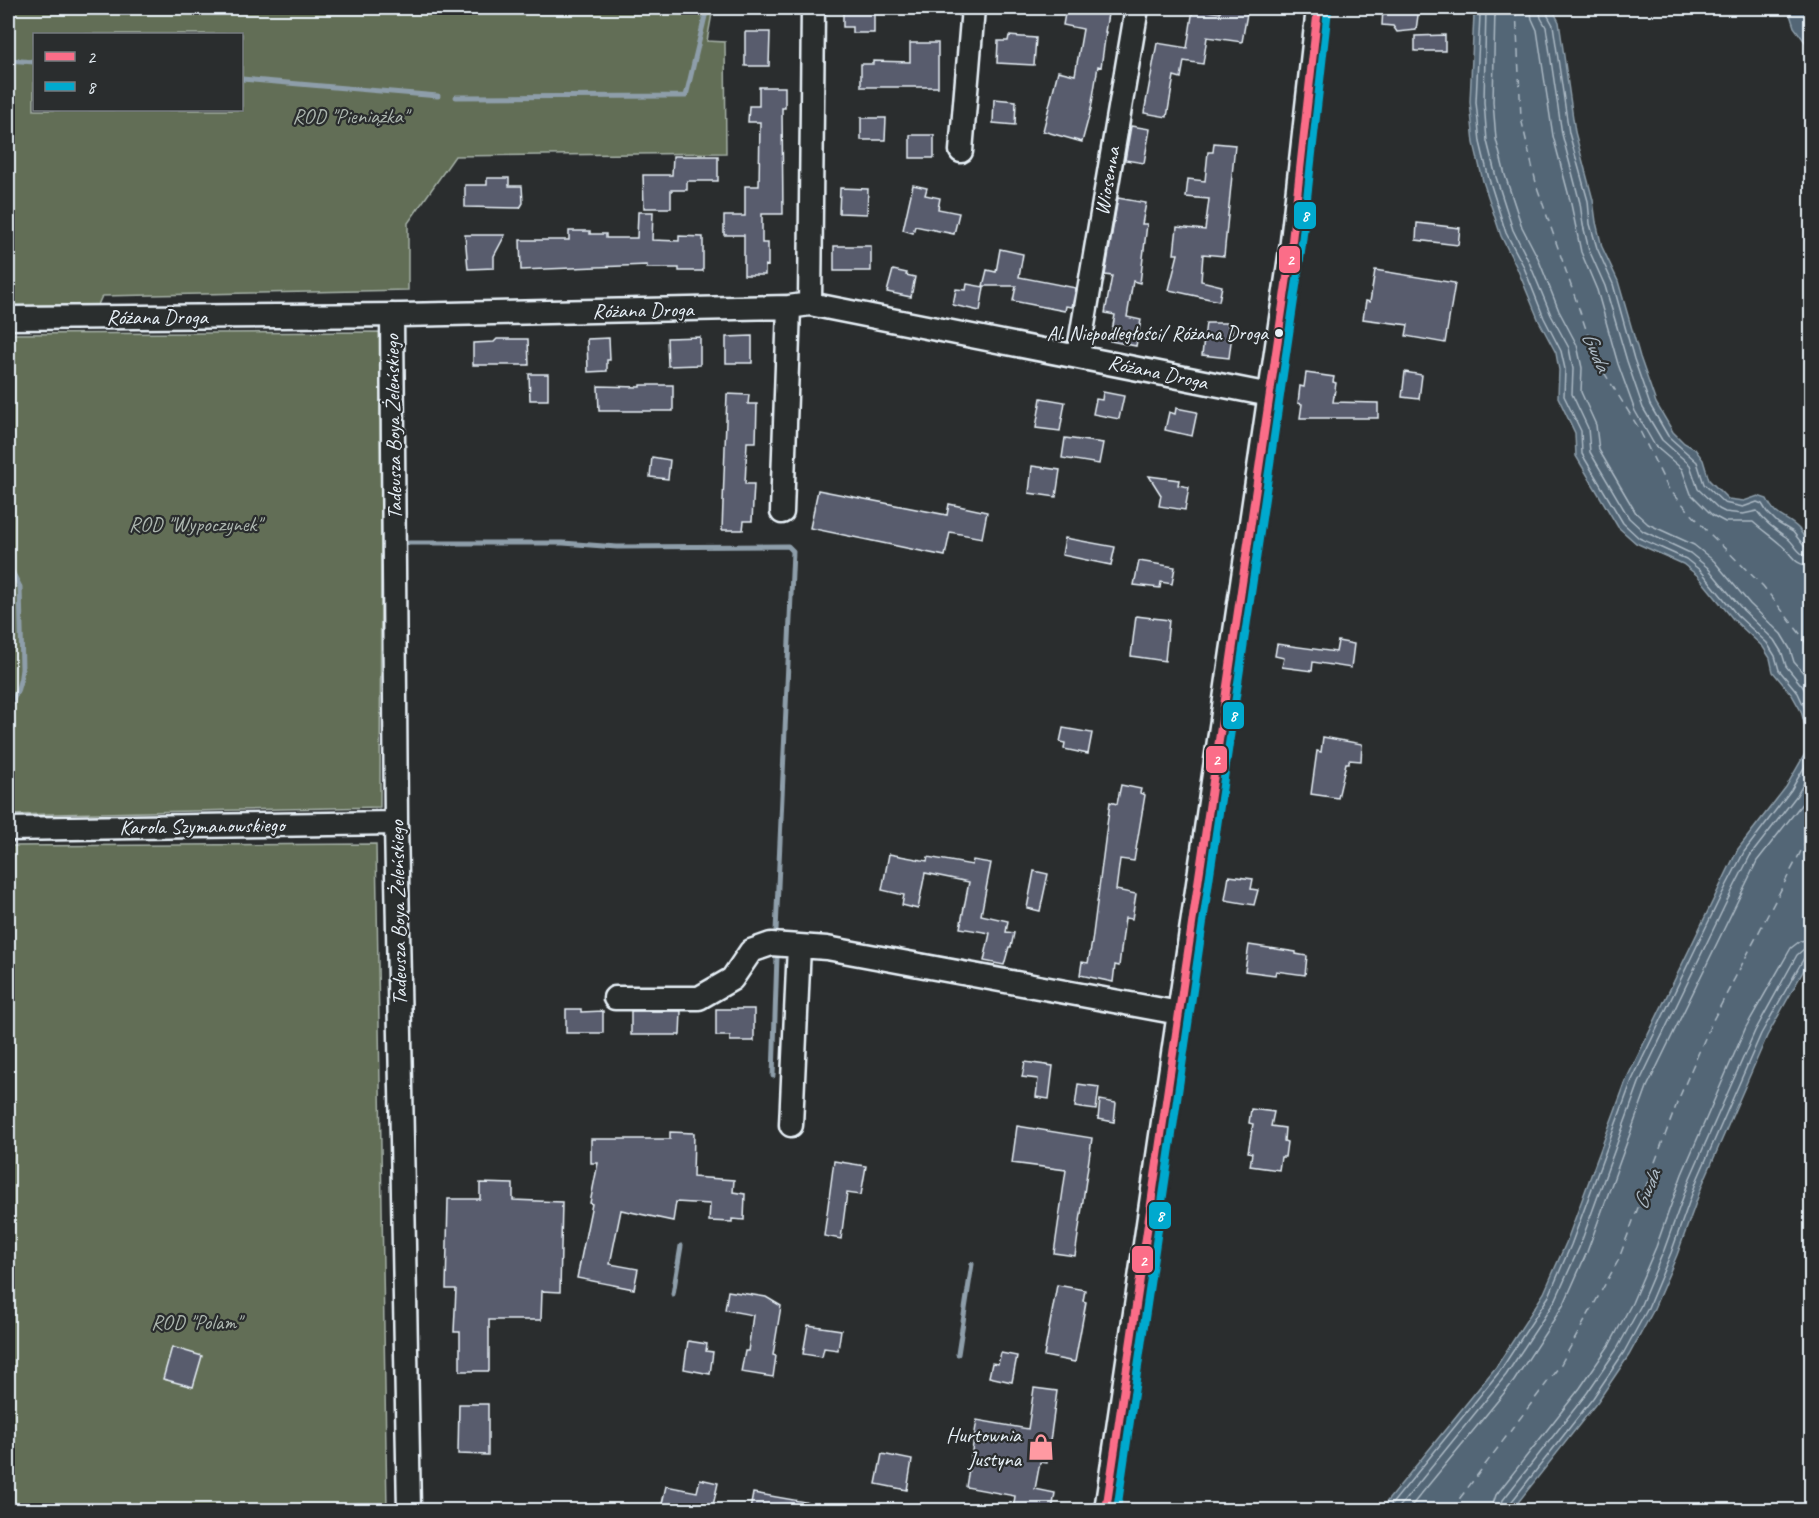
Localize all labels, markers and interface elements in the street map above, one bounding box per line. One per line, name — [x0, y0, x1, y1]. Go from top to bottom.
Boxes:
legend — [33, 33, 243, 111]
text: 2 — [87, 46, 97, 68]
text: 8 — [87, 76, 97, 98]
park label: ROD "Pieniążka" — [292, 103, 412, 129]
street label: Wiosenna — [1088, 143, 1126, 217]
line badge: 8 — [1293, 201, 1317, 230]
text: 8 — [1301, 206, 1310, 226]
line badge: 2 — [1278, 245, 1301, 274]
text: 2 — [1286, 250, 1295, 270]
street label: Różana Droga — [592, 296, 696, 324]
street label: Różana Droga — [106, 304, 209, 330]
place label: Al. Niepodległości/ Różana Droga — [1047, 321, 1269, 346]
marker: Al. Niepodległości/ Różana Droga — [1273, 327, 1285, 339]
water label: Gwda — [1575, 327, 1618, 378]
street label: Tadeusza Boya Żeleńskiego — [378, 333, 408, 520]
street label: Różana Droga — [1106, 349, 1212, 396]
park label: ROD "Wypoczynek" — [129, 511, 265, 537]
line badge: 8 — [1222, 701, 1245, 730]
text: 8 — [1229, 706, 1238, 726]
line badge: 2 — [1205, 745, 1228, 774]
text: 2 — [1212, 750, 1221, 770]
street label: Karola Szymanowskiego — [119, 812, 287, 840]
street label: Tadeusza Boya Żeleńskiego — [383, 819, 413, 1006]
water label: Gwda — [1626, 1163, 1668, 1213]
line badge: 8 — [1148, 1201, 1172, 1230]
text: 8 — [1156, 1206, 1165, 1226]
line badge: 2 — [1131, 1245, 1154, 1274]
text: 2 — [1139, 1251, 1148, 1271]
park label: ROD "Polam" — [151, 1309, 245, 1335]
place label: Hurtownia Justyna — [946, 1422, 1023, 1472]
shop icon: Hurtownia Justyna — [1026, 1432, 1056, 1462]

